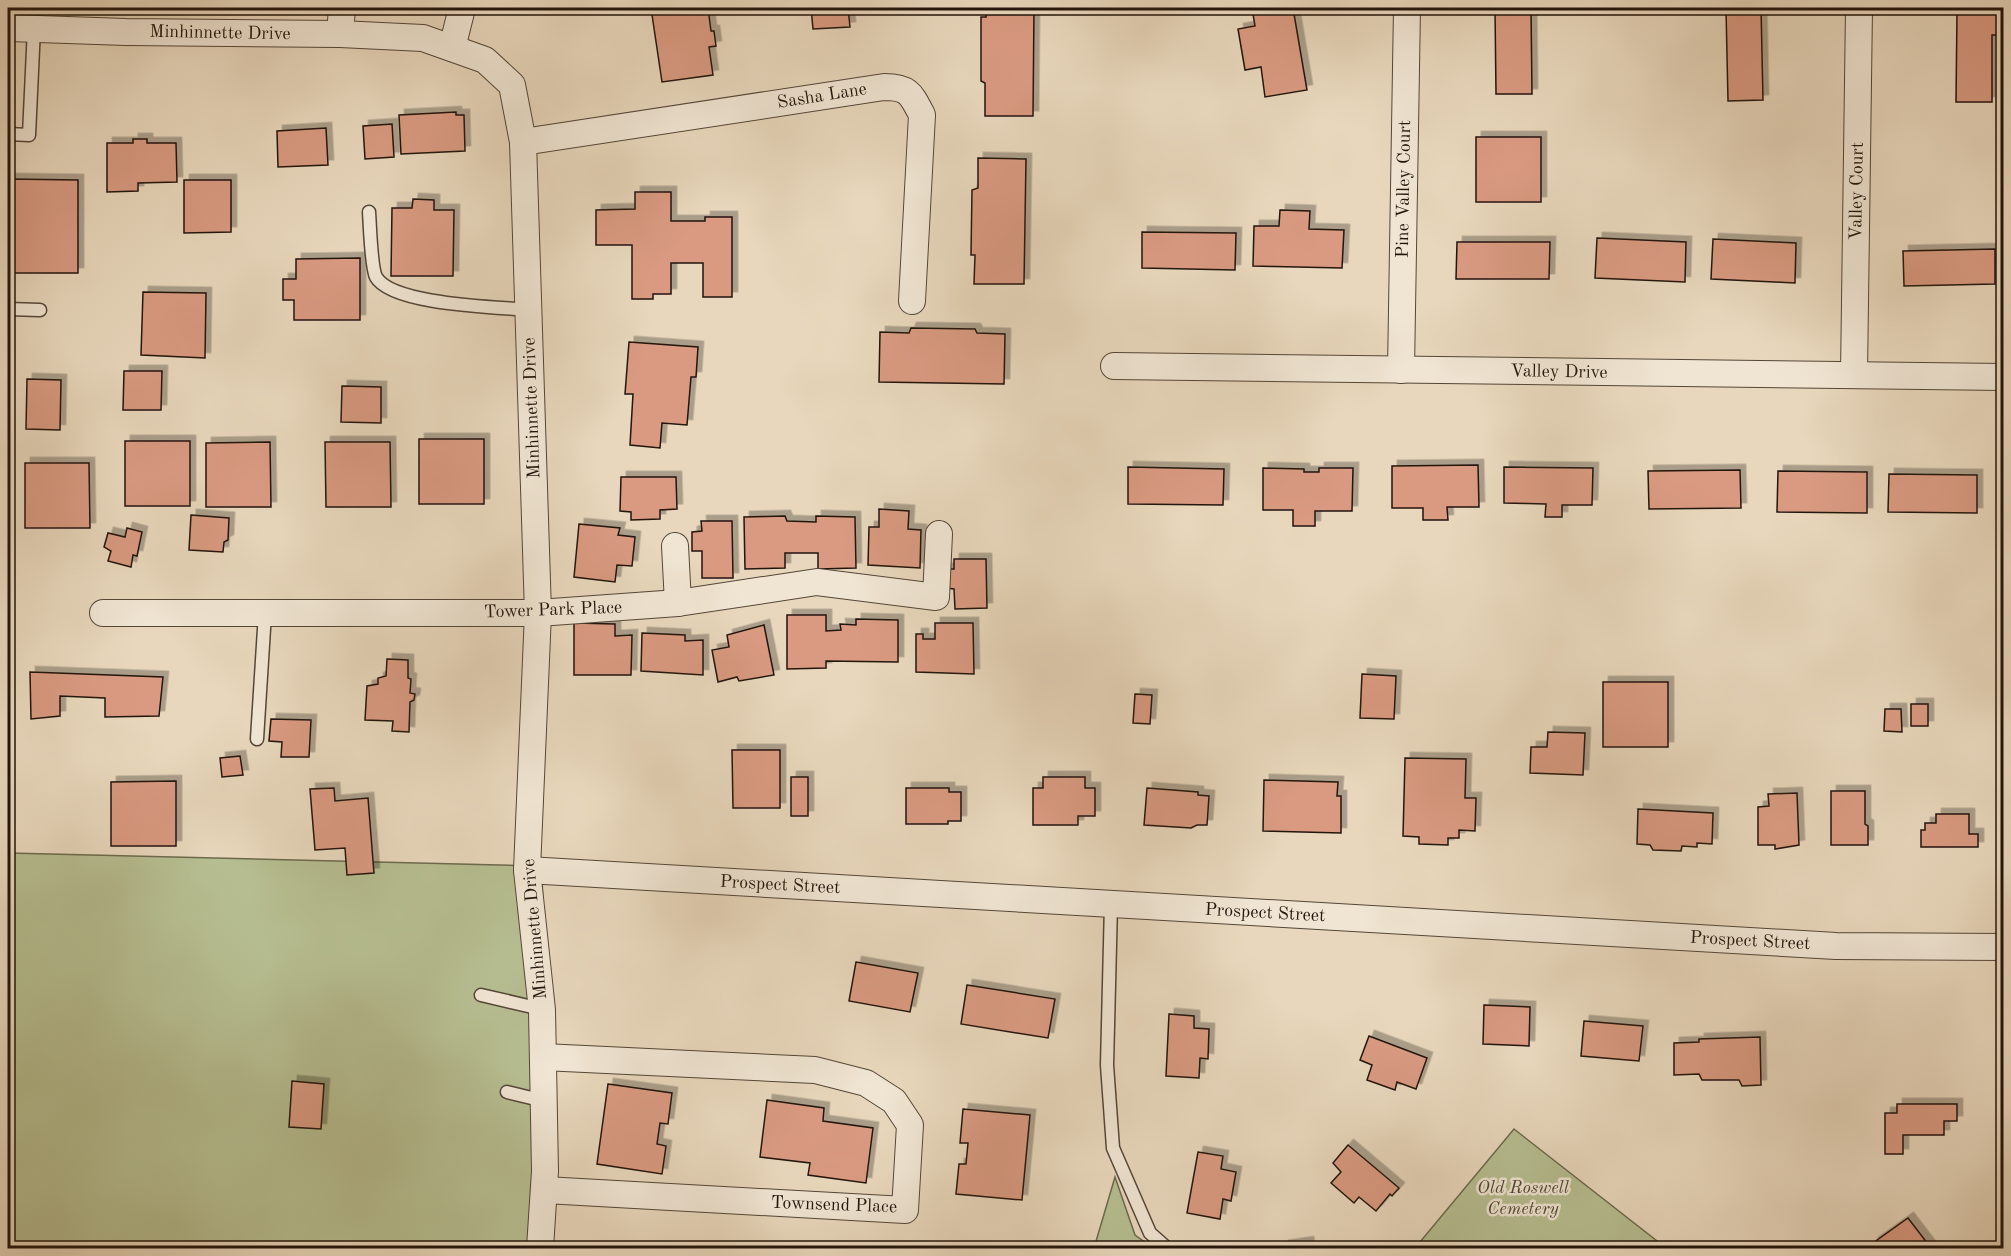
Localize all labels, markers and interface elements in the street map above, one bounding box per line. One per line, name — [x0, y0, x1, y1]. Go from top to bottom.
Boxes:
street label: Minhinnette Drive — [149, 23, 291, 43]
street label: Sasha Lane — [776, 80, 868, 112]
street label: Pine Valley Court — [1394, 120, 1414, 258]
street label: Valley Court — [1847, 142, 1867, 240]
street label: Minhinnette Drive — [521, 337, 543, 479]
street label: Valley Drive — [1510, 362, 1608, 382]
street label: Tower Park Place — [484, 599, 622, 621]
street label: Minhinnette Drive — [520, 858, 550, 1000]
street label: Prospect Street — [719, 873, 841, 897]
street label: Prospect Street — [1204, 901, 1326, 925]
street label: Prospect Street — [1689, 929, 1811, 953]
park label: Old Roswell Cemetery — [1477, 1179, 1570, 1218]
street label: Townsend Place — [771, 1194, 897, 1216]

